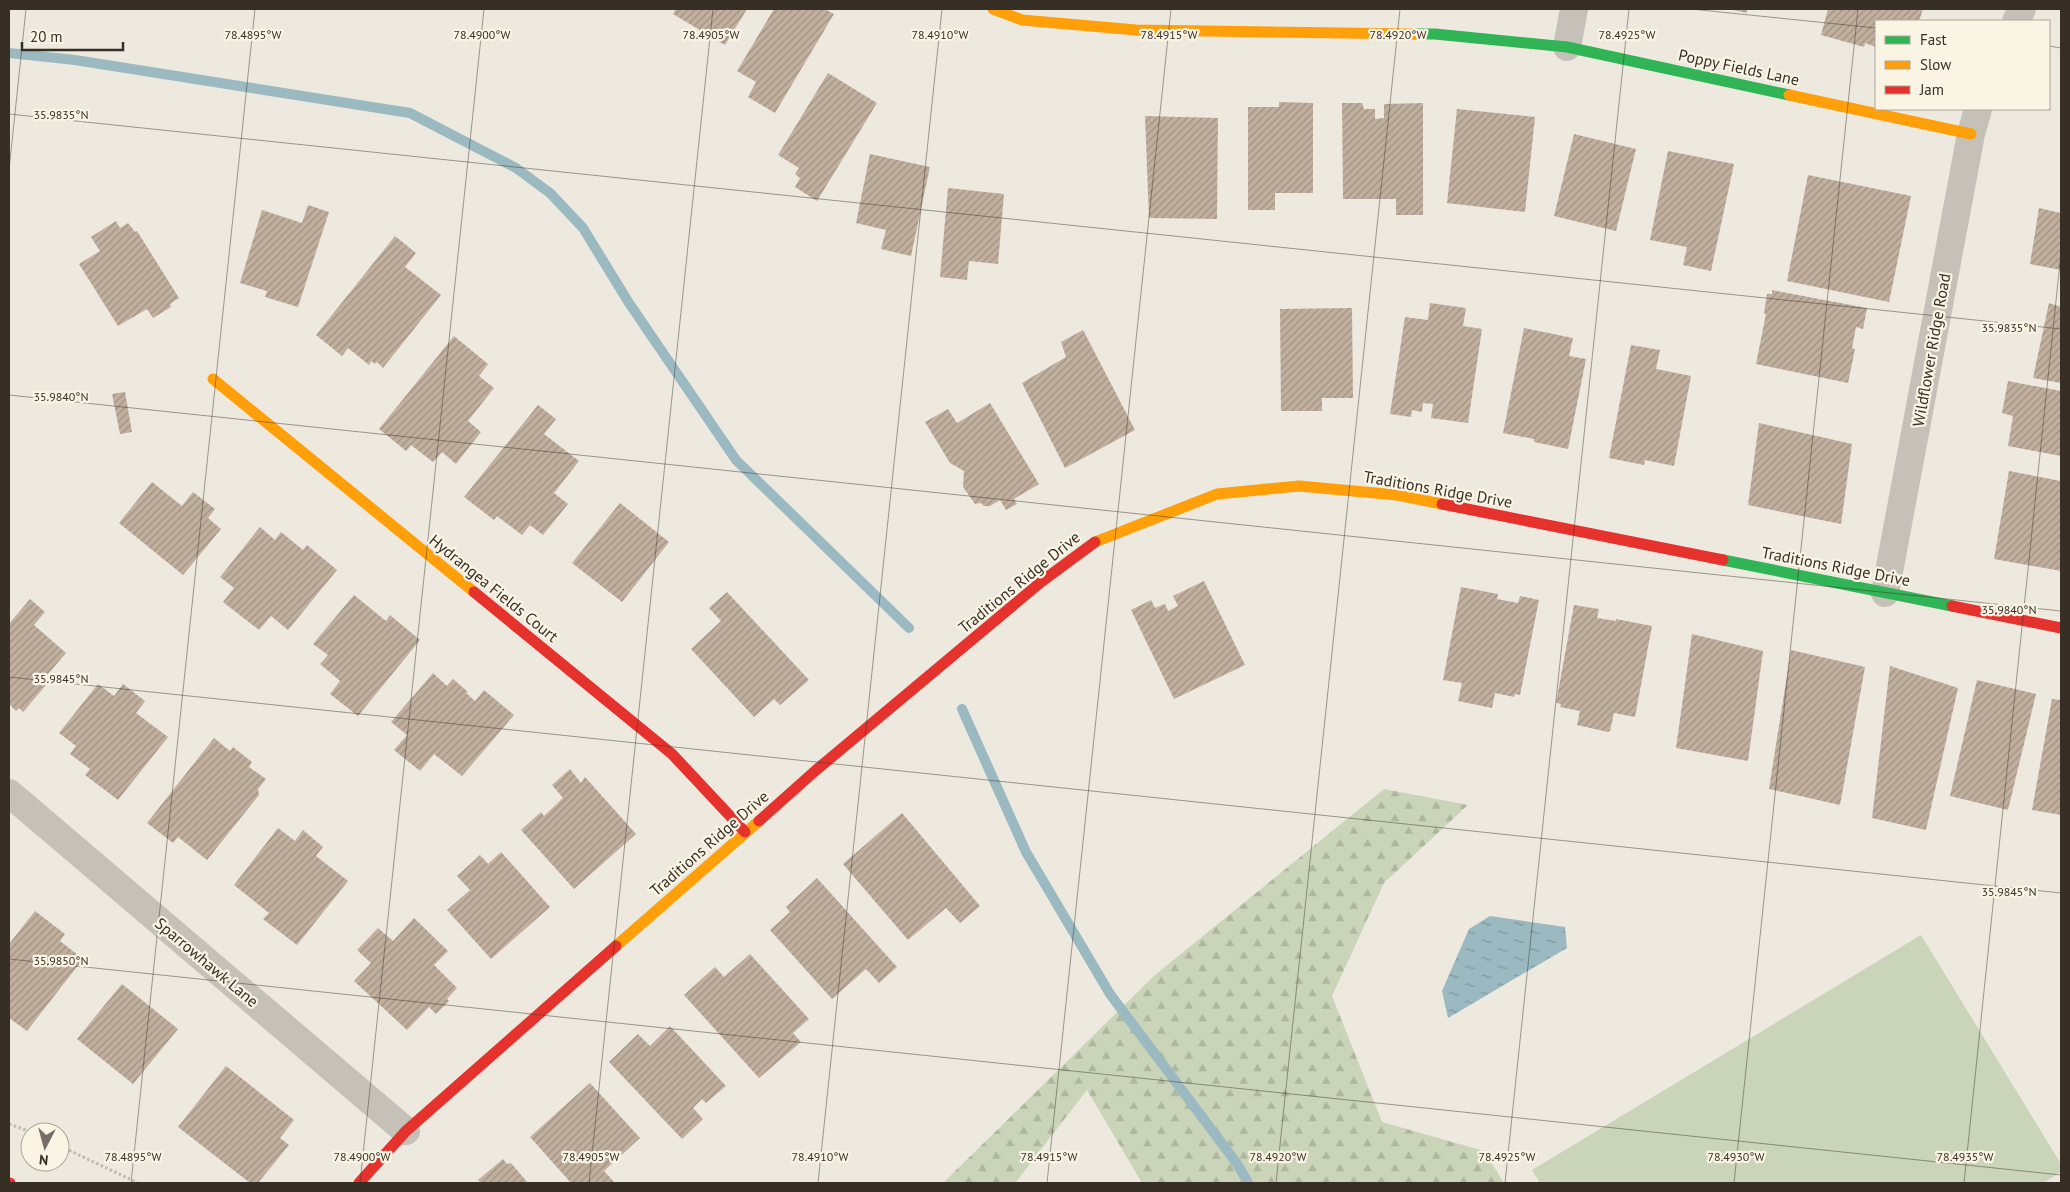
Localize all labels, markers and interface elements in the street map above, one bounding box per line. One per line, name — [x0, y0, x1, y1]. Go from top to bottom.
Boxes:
scale bar — [22, 20, 124, 52]
legend — [1875, 20, 2050, 110]
text: 20 m — [30, 27, 63, 46]
text: 78.4895°W — [225, 27, 281, 42]
text: 78.4900°W — [454, 27, 510, 42]
text: 78.4905°W — [683, 27, 739, 42]
text: 78.4910°W — [912, 27, 968, 42]
text: 78.4915°W — [1141, 27, 1197, 42]
text: 78.4920°W — [1370, 27, 1426, 42]
text: 78.4925°W — [1599, 27, 1655, 42]
text: Fast — [1920, 30, 1947, 49]
street label: Poppy Fields Lane — [1677, 44, 1801, 90]
text: Slow — [1920, 55, 1951, 74]
text: Jam — [1919, 80, 1944, 99]
text: 35.9835°N — [34, 107, 88, 122]
street label: Wildflower Ridge Road — [1908, 272, 1954, 428]
text: 35.9835°N — [1982, 320, 2036, 335]
text: 35.9840°N — [34, 389, 88, 404]
street label: Traditions Ridge Drive — [1362, 466, 1514, 512]
street label: Traditions Ridge Drive — [954, 527, 1084, 637]
street label: Hydrangea Fields Court — [426, 530, 563, 646]
street label: Traditions Ridge Drive — [1760, 542, 1912, 590]
text: 35.9840°N — [1982, 602, 2036, 617]
text: 35.9845°N — [34, 671, 88, 686]
street label: Traditions Ridge Drive — [646, 786, 772, 900]
text: 35.9845°N — [1982, 884, 2036, 899]
street label: Sparrowhawk Lane — [151, 913, 263, 1011]
text: 35.9850°N — [34, 953, 88, 968]
north arrow — [20, 1122, 70, 1172]
text: 78.4895°W — [105, 1149, 161, 1164]
text: 78.4900°W — [334, 1149, 390, 1164]
text: 78.4905°W — [563, 1149, 619, 1164]
text: 78.4910°W — [792, 1149, 848, 1164]
text: 78.4915°W — [1021, 1149, 1077, 1164]
text: 78.4920°W — [1250, 1149, 1306, 1164]
text: 78.4925°W — [1479, 1149, 1535, 1164]
text: 78.4930°W — [1708, 1149, 1764, 1164]
text: 78.4935°W — [1937, 1149, 1993, 1164]
text: N — [38, 1150, 49, 1169]

